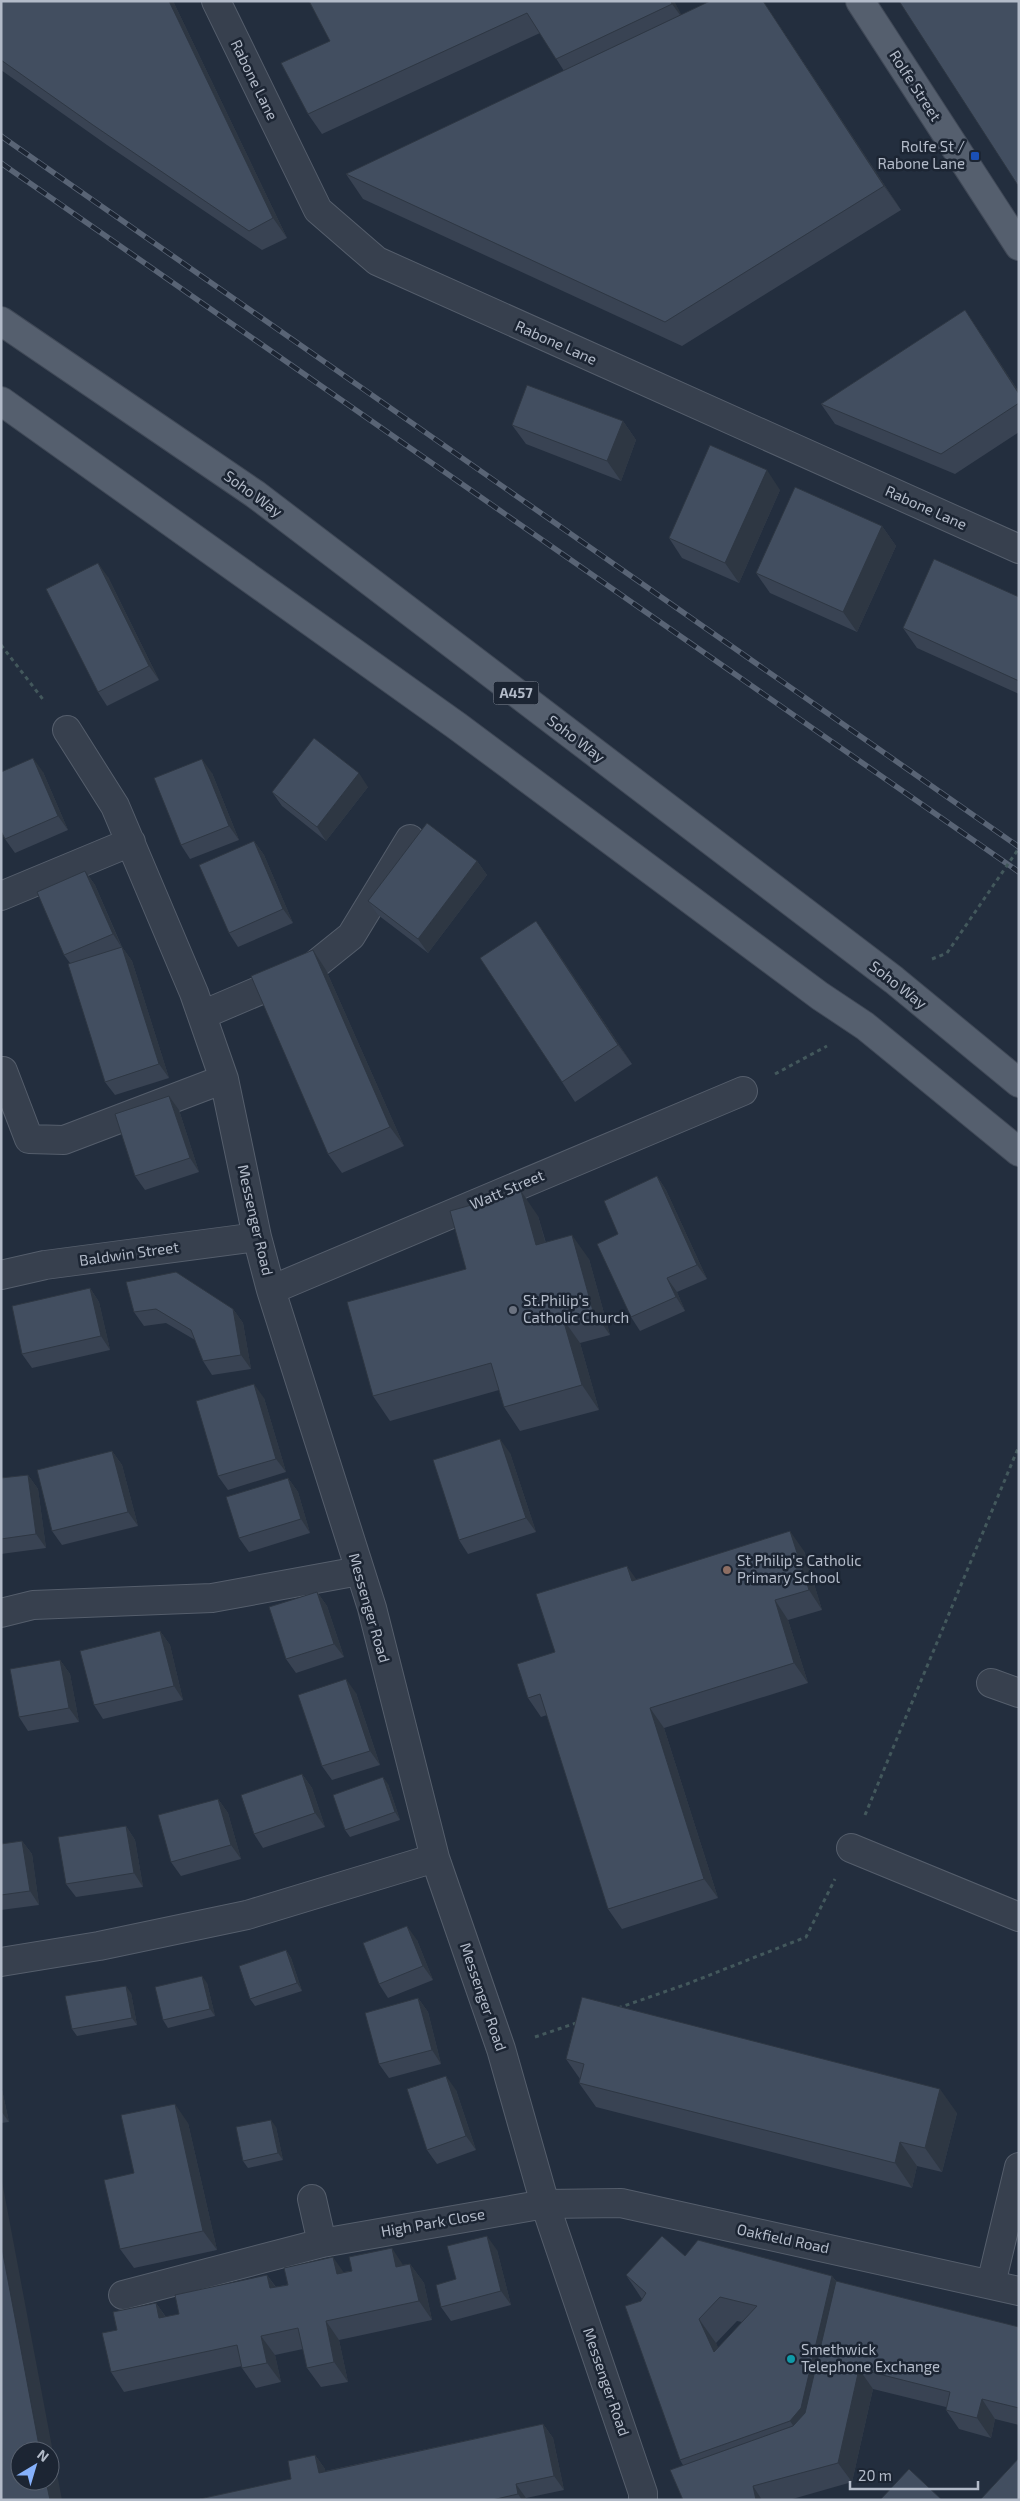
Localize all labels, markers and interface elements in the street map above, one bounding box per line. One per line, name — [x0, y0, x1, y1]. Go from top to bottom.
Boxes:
street label: Rabone Lane — [228, 36, 282, 123]
street label: Rolfe Street — [886, 47, 946, 124]
place label: Rolfe St / Rabone Lane — [878, 137, 965, 172]
marker: Rolfe St / Rabone Lane — [969, 150, 981, 162]
street label: Rabone Lane — [513, 316, 600, 368]
street label: Soho Way — [221, 466, 286, 520]
street label: Rabone Lane — [883, 481, 970, 533]
road number: A457 — [494, 681, 538, 704]
street label: Soho Way — [544, 711, 609, 766]
street label: Soho Way — [866, 956, 931, 1012]
street label: Messenger Road — [234, 1163, 277, 1277]
street label: Watt Street — [467, 1165, 547, 1213]
street label: Baldwin Street — [78, 1237, 180, 1269]
place label: St.Philip's Catholic Church — [523, 1291, 629, 1326]
marker: St.Philip's Catholic Church — [507, 1304, 519, 1316]
street label: Messenger Road — [346, 1551, 394, 1665]
place label: St Philip's Catholic Primary School — [737, 1551, 862, 1586]
marker: St Philip's Catholic Primary School — [721, 1564, 733, 1576]
street label: Messenger Road — [457, 1940, 511, 2053]
street label: High Park Close — [379, 2204, 486, 2240]
street label: Oakfield Road — [735, 2219, 831, 2257]
street label: Messenger Road — [580, 2325, 634, 2438]
place label: Smethwick Telephone Exchange — [801, 2340, 940, 2375]
marker: Smethwick Telephone Exchange — [785, 2353, 797, 2365]
north arrow — [10, 2441, 60, 2491]
text: N — [34, 2446, 53, 2465]
scale bar — [850, 2458, 978, 2490]
text: 20 m — [858, 2466, 892, 2484]

